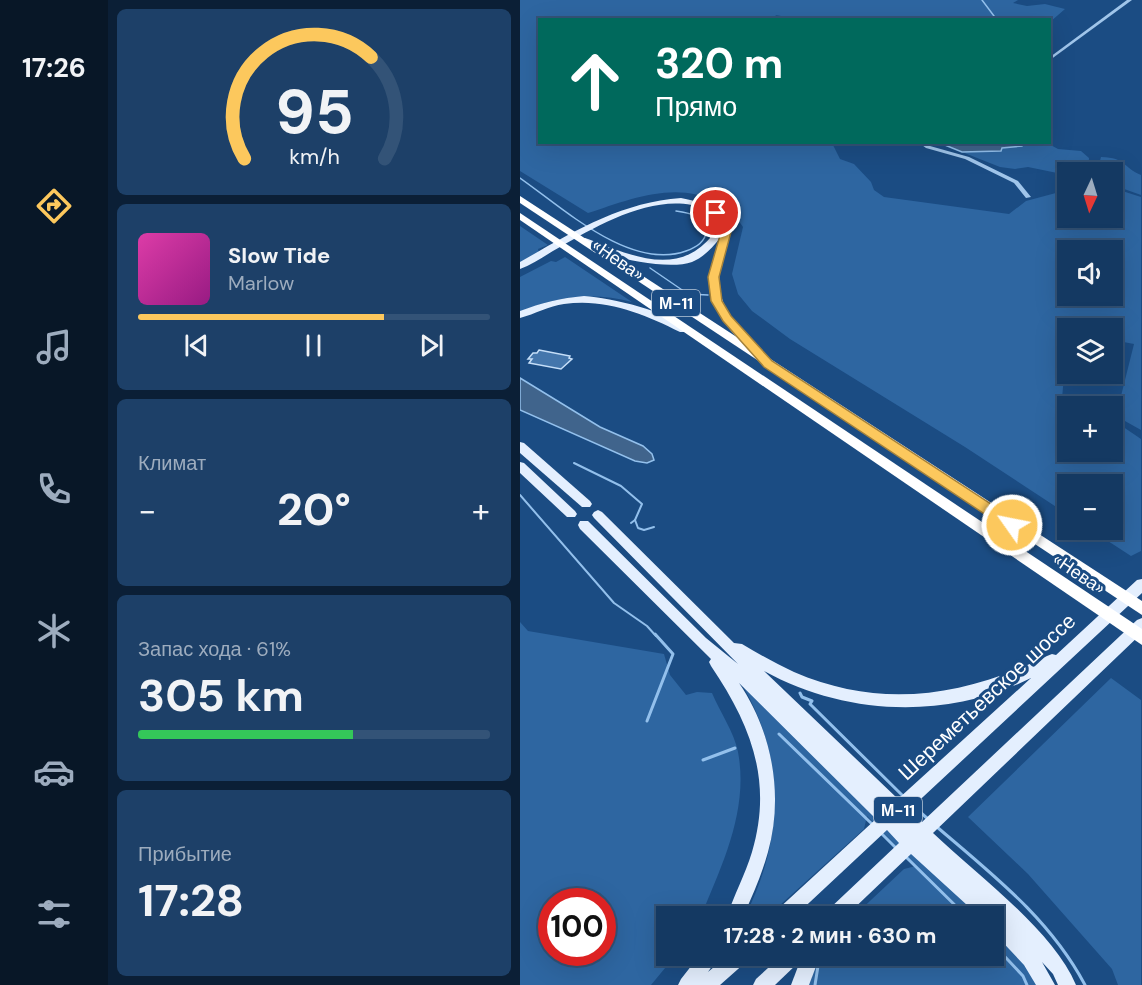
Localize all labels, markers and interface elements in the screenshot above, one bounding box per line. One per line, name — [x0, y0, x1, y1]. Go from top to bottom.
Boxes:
text: 320 m — [655, 36, 783, 91]
icon: ahead — [556, 42, 634, 120]
text: 17:26 — [22, 50, 86, 85]
text: 95 — [275, 71, 353, 152]
text: Прямо — [655, 89, 737, 124]
text: km/h — [289, 143, 339, 171]
north arrow — [1057, 162, 1123, 228]
map controls — [1057, 162, 1123, 540]
icon: directions — [33, 185, 75, 227]
pin — [690, 187, 741, 238]
icon: arrive — [699, 196, 732, 229]
street label: «Нева» — [587, 233, 649, 287]
button: sound — [1057, 240, 1123, 306]
text: Slow Tide — [228, 241, 330, 270]
text: Marlow — [228, 270, 294, 296]
road number: М-11 — [652, 290, 700, 316]
button: layers — [1057, 318, 1123, 384]
icon: music — [33, 326, 75, 368]
icon: previous — [180, 329, 213, 362]
icon: pause — [297, 329, 330, 362]
icon: next — [415, 329, 448, 362]
button: + — [1057, 396, 1123, 462]
text: Климат — [138, 450, 206, 476]
icon: phone — [33, 468, 75, 510]
button: − — [1057, 474, 1123, 540]
text: 20° — [277, 480, 351, 539]
text: − — [138, 489, 156, 532]
text: + — [472, 489, 490, 532]
position arrow — [980, 493, 1044, 557]
street label: «Нева» — [1048, 548, 1110, 600]
street label: Шереметьевское шоссе — [892, 607, 1082, 787]
icon: climate — [33, 610, 75, 652]
text: Запас хода · 61% — [138, 636, 291, 662]
text: 305 km — [138, 666, 304, 725]
icon: car — [33, 751, 75, 793]
road number: М-11 — [874, 797, 922, 823]
text: Прибытие — [138, 841, 232, 867]
text: 17:28 — [138, 871, 244, 930]
speed limit sign: 100 — [538, 888, 616, 966]
icon: filters — [33, 893, 75, 935]
text: 17:28 · 2 мин · 630 m — [723, 921, 937, 950]

